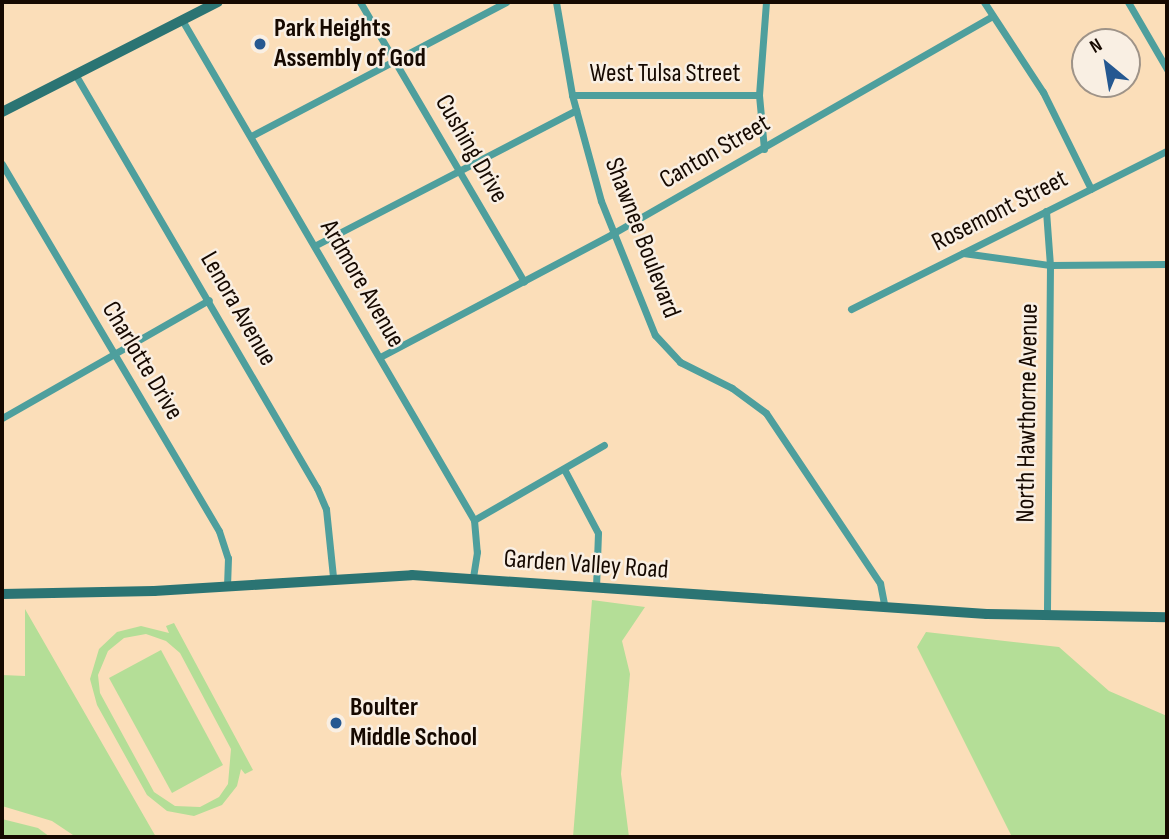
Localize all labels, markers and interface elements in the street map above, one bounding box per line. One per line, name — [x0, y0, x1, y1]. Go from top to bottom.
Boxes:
place label: Park Heights Assembly of God — [274, 13, 426, 74]
north arrow — [1071, 28, 1141, 98]
text: N — [1086, 34, 1106, 59]
marker: Park Heights Assembly of God — [252, 36, 268, 52]
street label: West Tulsa Street — [590, 58, 740, 90]
street label: Cushing Drive — [428, 89, 514, 209]
street label: Canton Street — [654, 108, 776, 196]
street label: Shawnee Boulevard — [597, 154, 687, 322]
street label: Rosemont Street — [927, 164, 1073, 258]
street label: Ardmore Avenue — [313, 215, 411, 353]
street label: Lenora Avenue — [193, 246, 283, 372]
street label: Charlotte Drive — [95, 296, 189, 426]
street label: North Hawthorne Avenue — [1010, 303, 1046, 523]
street label: Garden Valley Road — [503, 544, 669, 586]
place label: Boulter Middle School — [350, 692, 477, 754]
marker: Boulter Middle School — [328, 715, 344, 731]

